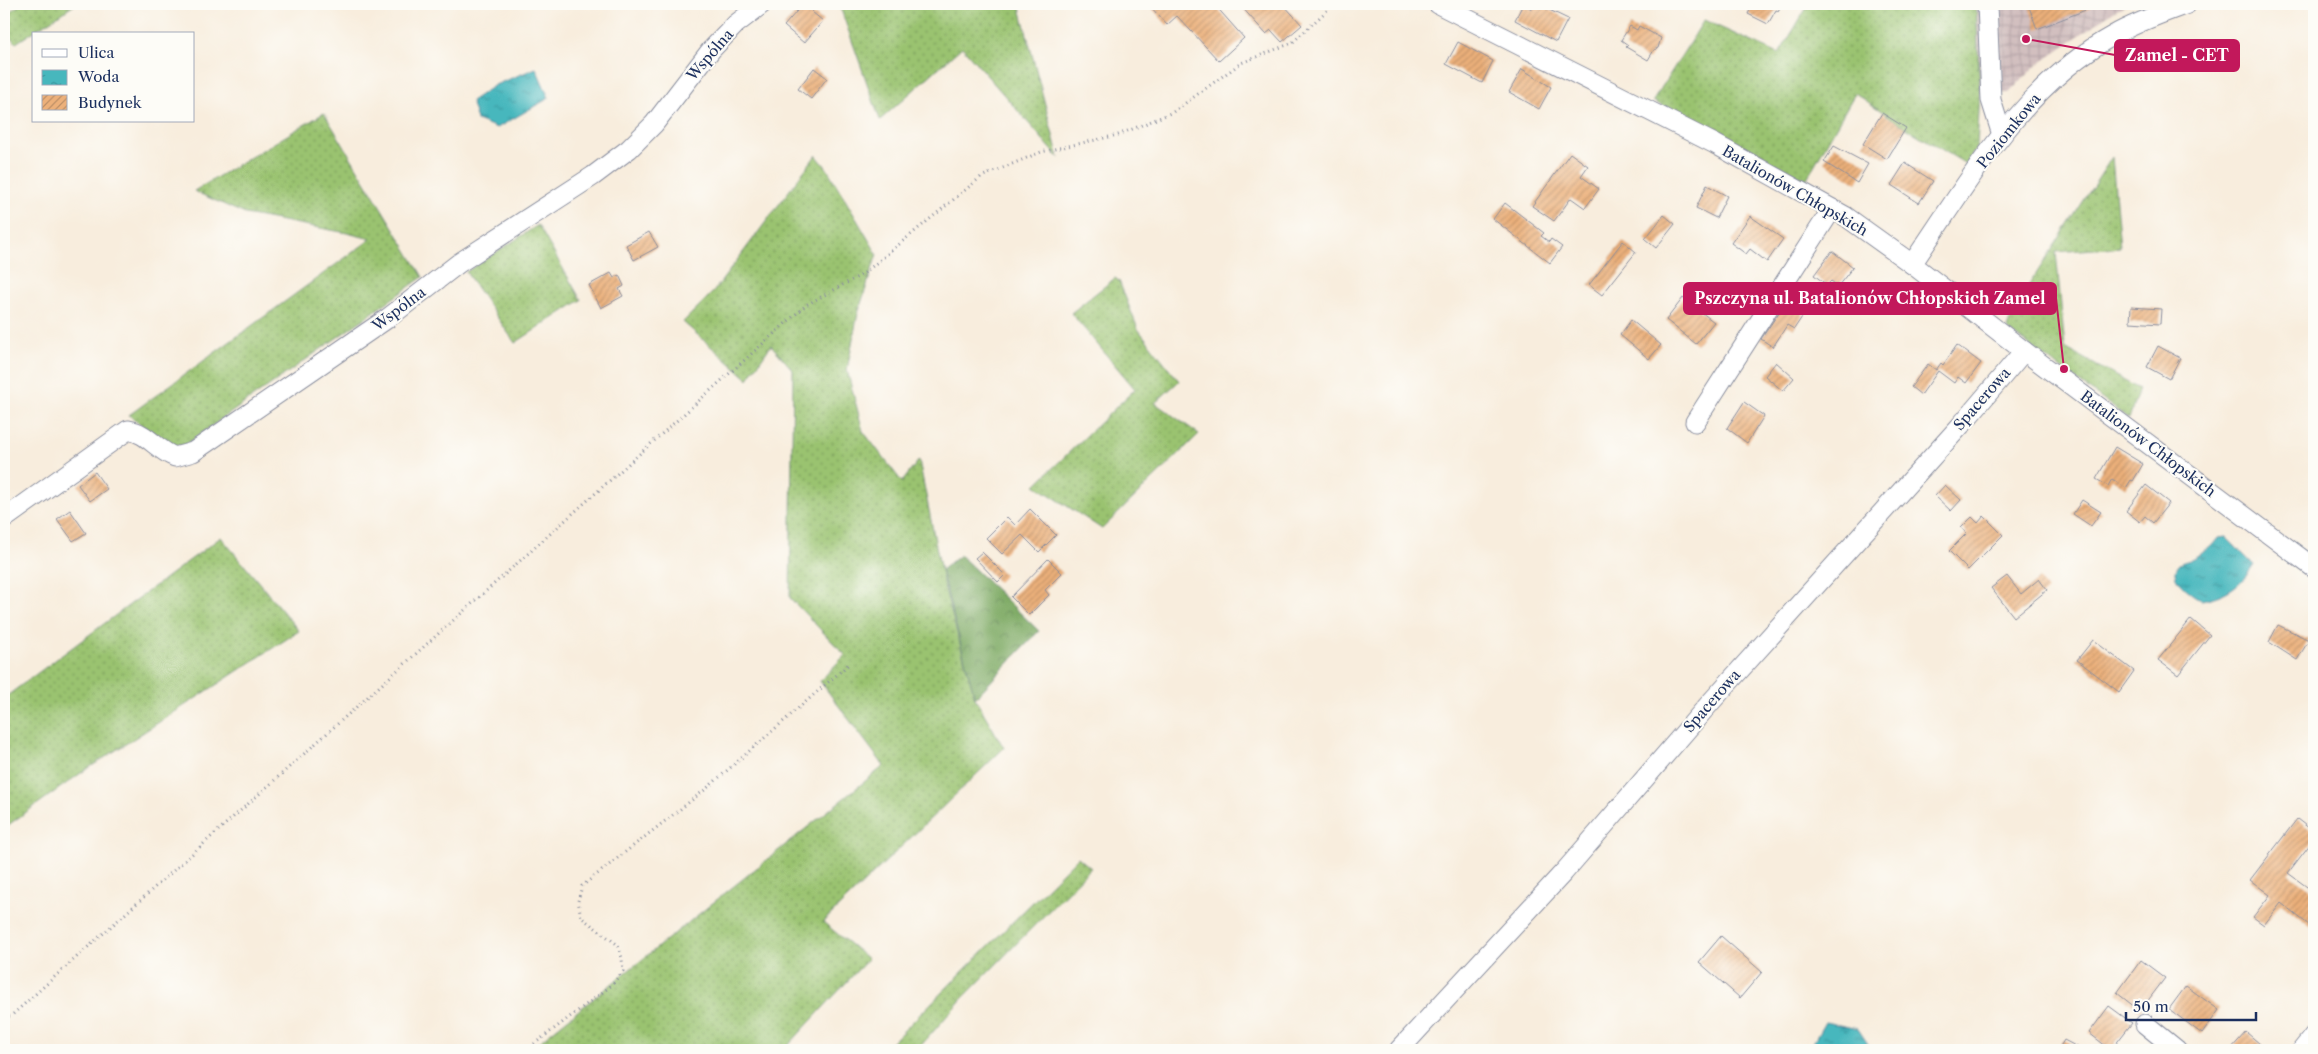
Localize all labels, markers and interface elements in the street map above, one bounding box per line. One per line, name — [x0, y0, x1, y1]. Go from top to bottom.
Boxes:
street label: Wspólna — [681, 25, 737, 85]
legend — [32, 32, 195, 122]
callout: Zamel - CET — [2115, 40, 2239, 71]
text: Ulica — [78, 43, 114, 62]
text: Zamel - CET — [2125, 45, 2230, 65]
text: Woda — [77, 67, 119, 86]
street label: Poziomkowa — [1973, 89, 2045, 172]
text: Budynek — [78, 93, 143, 112]
street label: Batalionów Chłopskich — [1719, 141, 1872, 240]
street label: Wspólna — [367, 282, 429, 335]
callout: Pszczyna ul. Batalionów Chłopskich Zamel — [1684, 283, 2056, 314]
text: Pszczyna ul. Batalionów Chłopskich Zamel — [1694, 288, 2046, 308]
street label: Spacerowa — [1949, 363, 2014, 434]
street label: Batalionów Chłopskich — [2077, 386, 2220, 501]
street label: Spacerowa — [1679, 665, 1744, 736]
scale bar — [2126, 989, 2256, 1021]
text: 50 m — [2133, 997, 2169, 1016]

